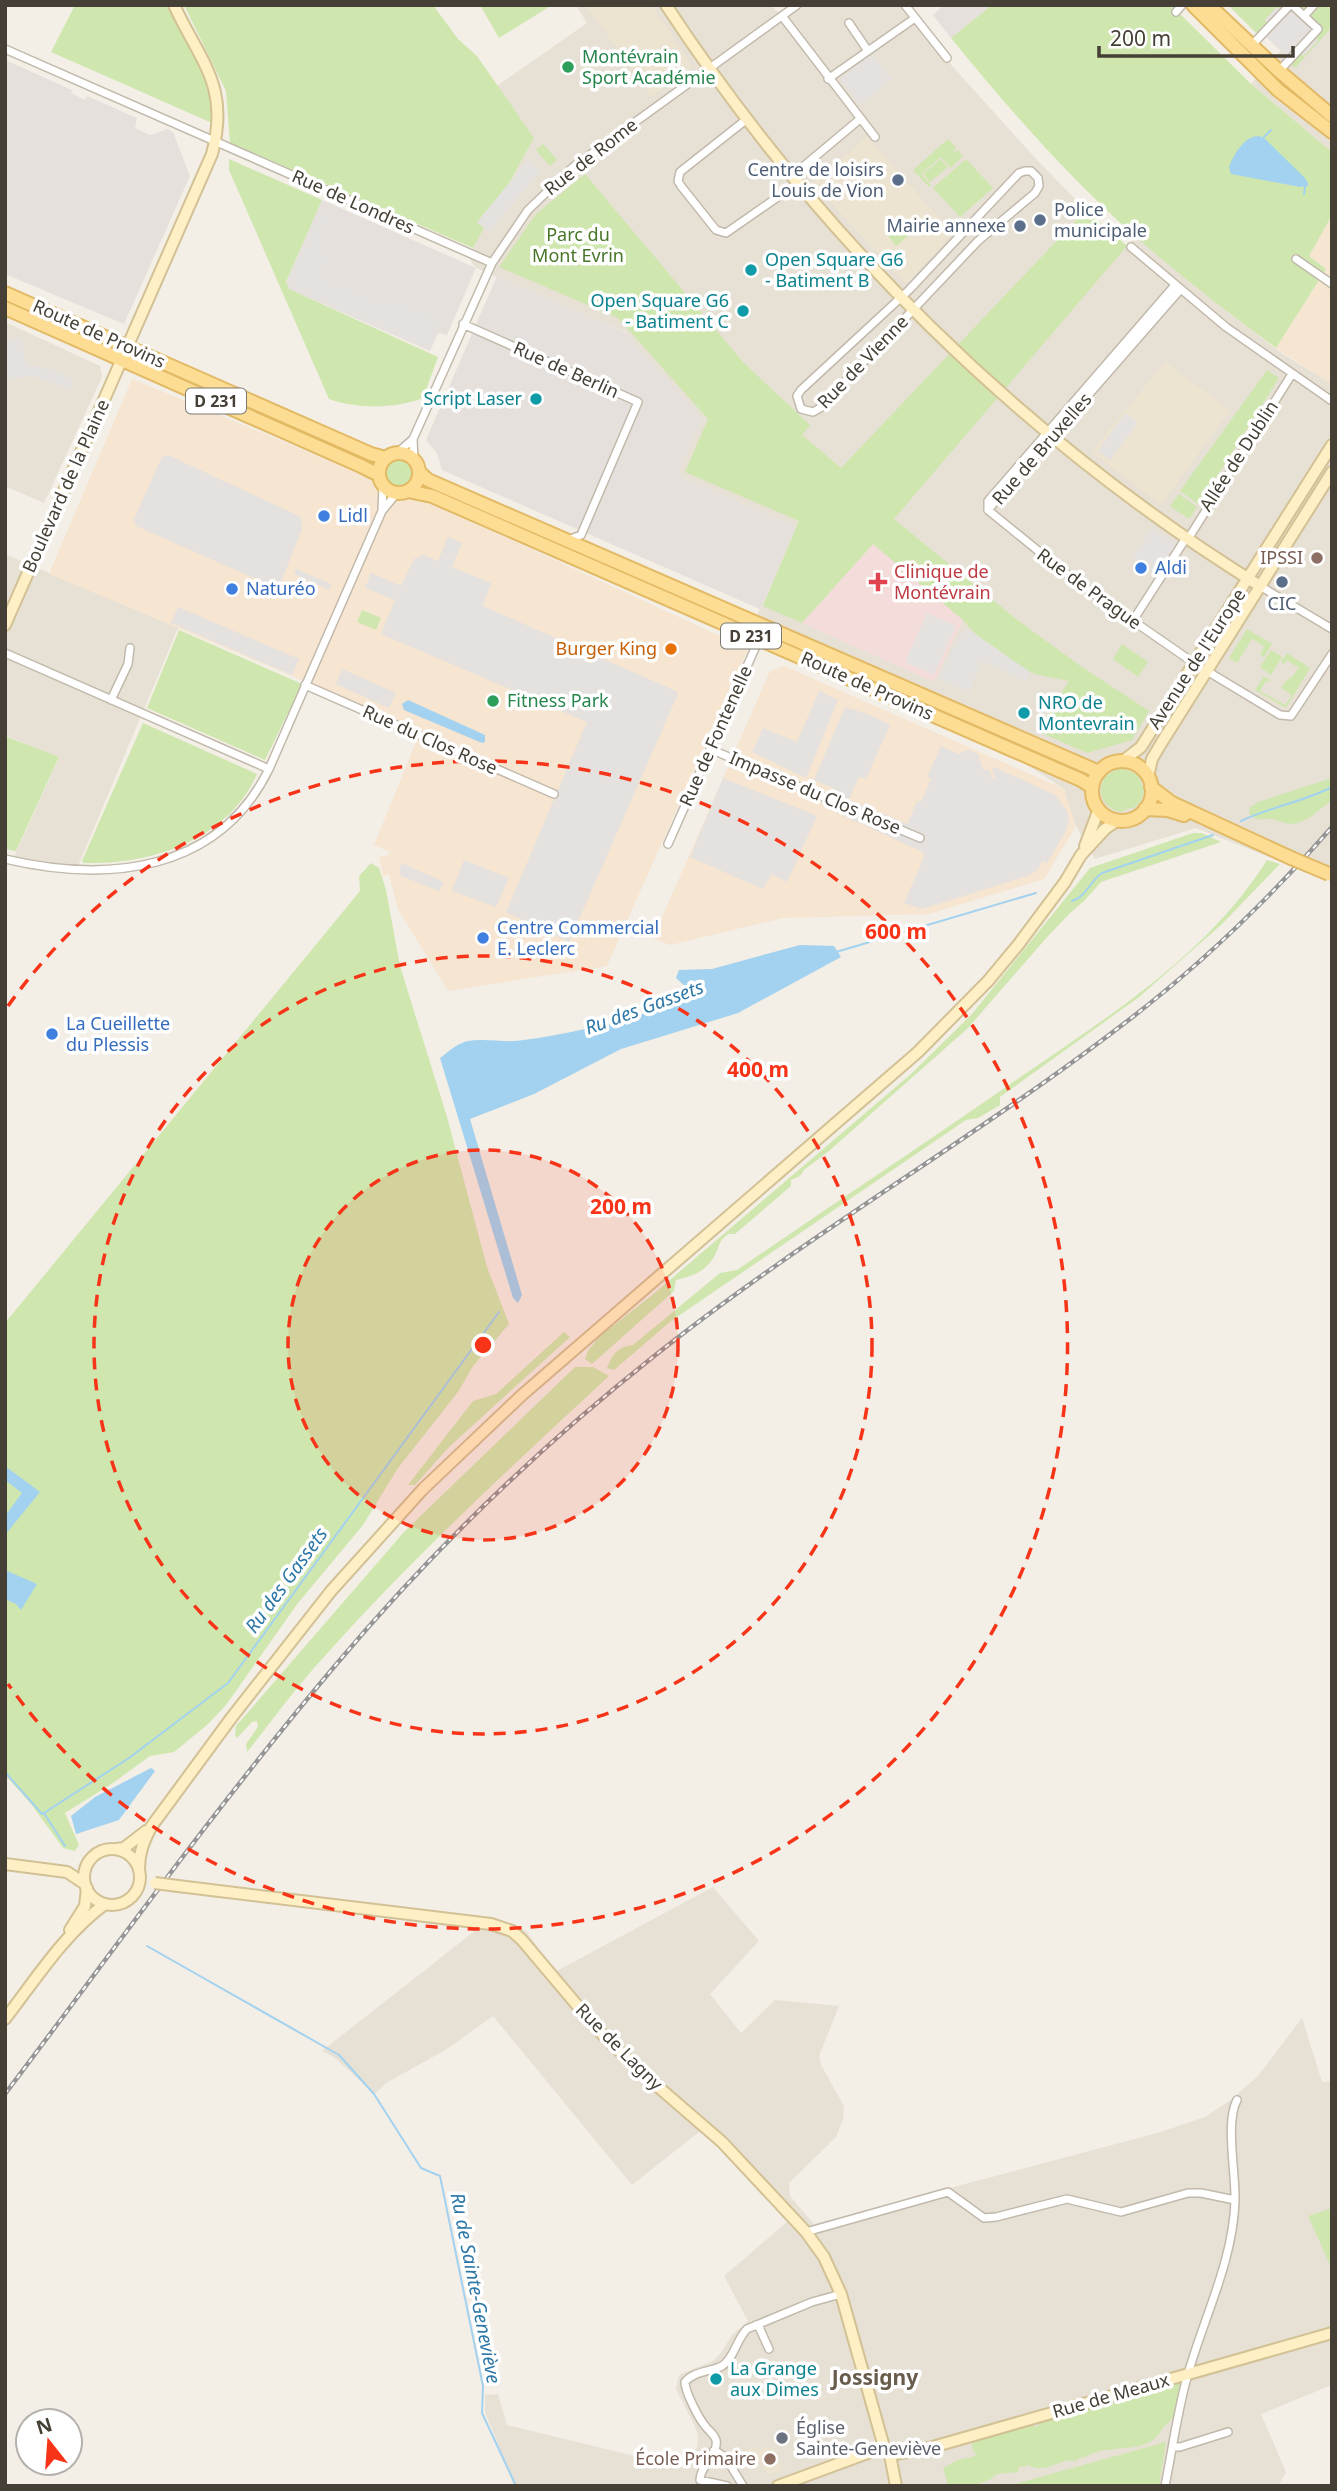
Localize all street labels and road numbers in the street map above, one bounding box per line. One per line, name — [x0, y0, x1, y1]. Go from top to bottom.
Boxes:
street label: Rue de Rome — [539, 112, 642, 200]
street label: Rue de Londres — [288, 163, 418, 239]
street label: Route de Provins — [29, 293, 169, 373]
street label: Rue de Vienne — [812, 309, 913, 413]
street label: Rue de Berlin — [510, 335, 623, 403]
street label: Rue de Bruxelles — [986, 387, 1096, 509]
road number: D 231 — [186, 388, 246, 414]
street label: Boulevard de la Plaine — [16, 395, 114, 576]
street label: Allée de Dublin — [1193, 395, 1283, 515]
street label: Rue de Prague — [1033, 542, 1147, 634]
street label: Avenue de l'Europe — [1142, 584, 1251, 733]
road number: D 231 — [721, 624, 781, 649]
street label: Route de Provins — [797, 645, 937, 725]
street label: Rue de Fontenelle — [673, 661, 757, 810]
street label: Rue du Clos Rose — [359, 699, 502, 780]
street label: Impasse du Clos Rose — [726, 745, 905, 839]
street label: Rue de Lagny — [571, 1998, 669, 2096]
street label: Rue de Meaux — [1050, 2367, 1172, 2423]

